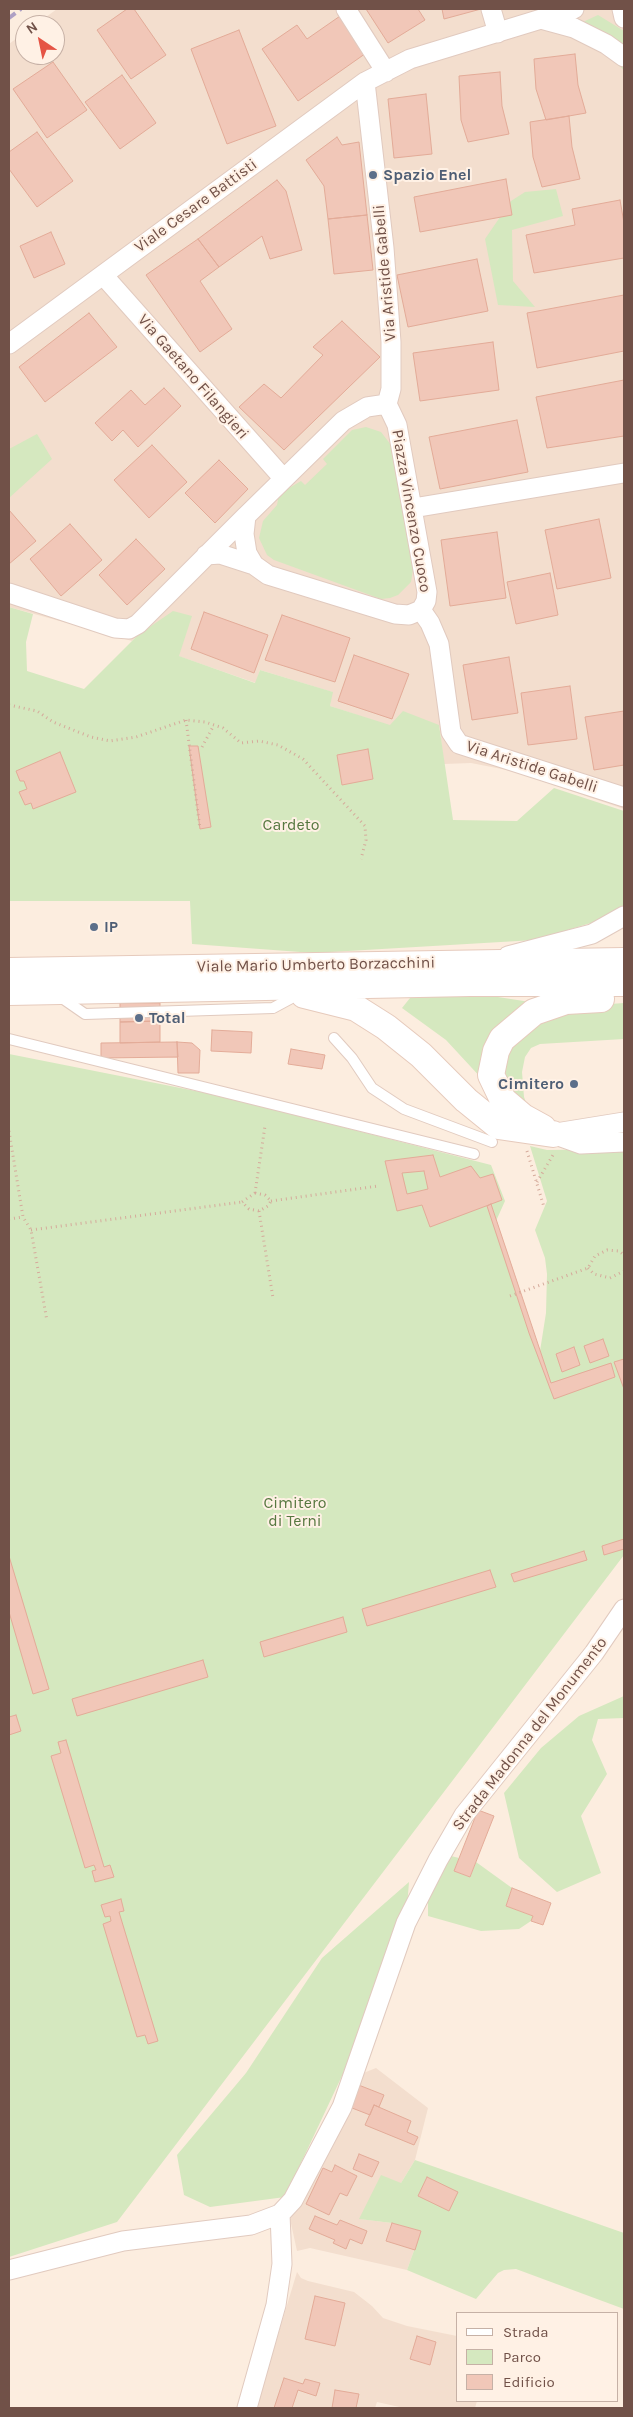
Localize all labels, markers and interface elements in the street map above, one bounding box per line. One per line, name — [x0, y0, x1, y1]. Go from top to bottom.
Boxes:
north arrow — [15, 15, 65, 65]
text: N — [23, 18, 41, 38]
street label: Viale Cesare Battisti — [131, 155, 261, 257]
place label: Spazio Enel — [383, 165, 471, 185]
marker: Spazio Enel — [367, 169, 379, 181]
street label: Via Aristide Gabelli — [369, 204, 401, 342]
street label: Via Gaetano Filangieri — [133, 311, 253, 443]
street label: Piazza Vincenzo Cuoco — [387, 428, 435, 594]
street label: Via Aristide Gabelli — [464, 737, 600, 797]
park label: Cardeto — [263, 815, 319, 835]
place label: IP — [104, 917, 118, 937]
marker: IP — [88, 921, 100, 933]
street label: Viale Mario Umberto Borzacchini — [197, 953, 435, 977]
place label: Total — [149, 1008, 186, 1028]
marker: Total — [133, 1012, 145, 1024]
place label: Cimitero — [498, 1074, 564, 1094]
marker: Cimitero — [568, 1078, 580, 1090]
park label: Cimitero di Terni — [263, 1493, 327, 1531]
street label: Strada Madonna del Monumento — [449, 1633, 611, 1835]
legend — [456, 2312, 618, 2402]
text: Strada — [503, 2323, 549, 2341]
text: Parco — [503, 2348, 541, 2366]
text: Edificio — [503, 2373, 555, 2391]

